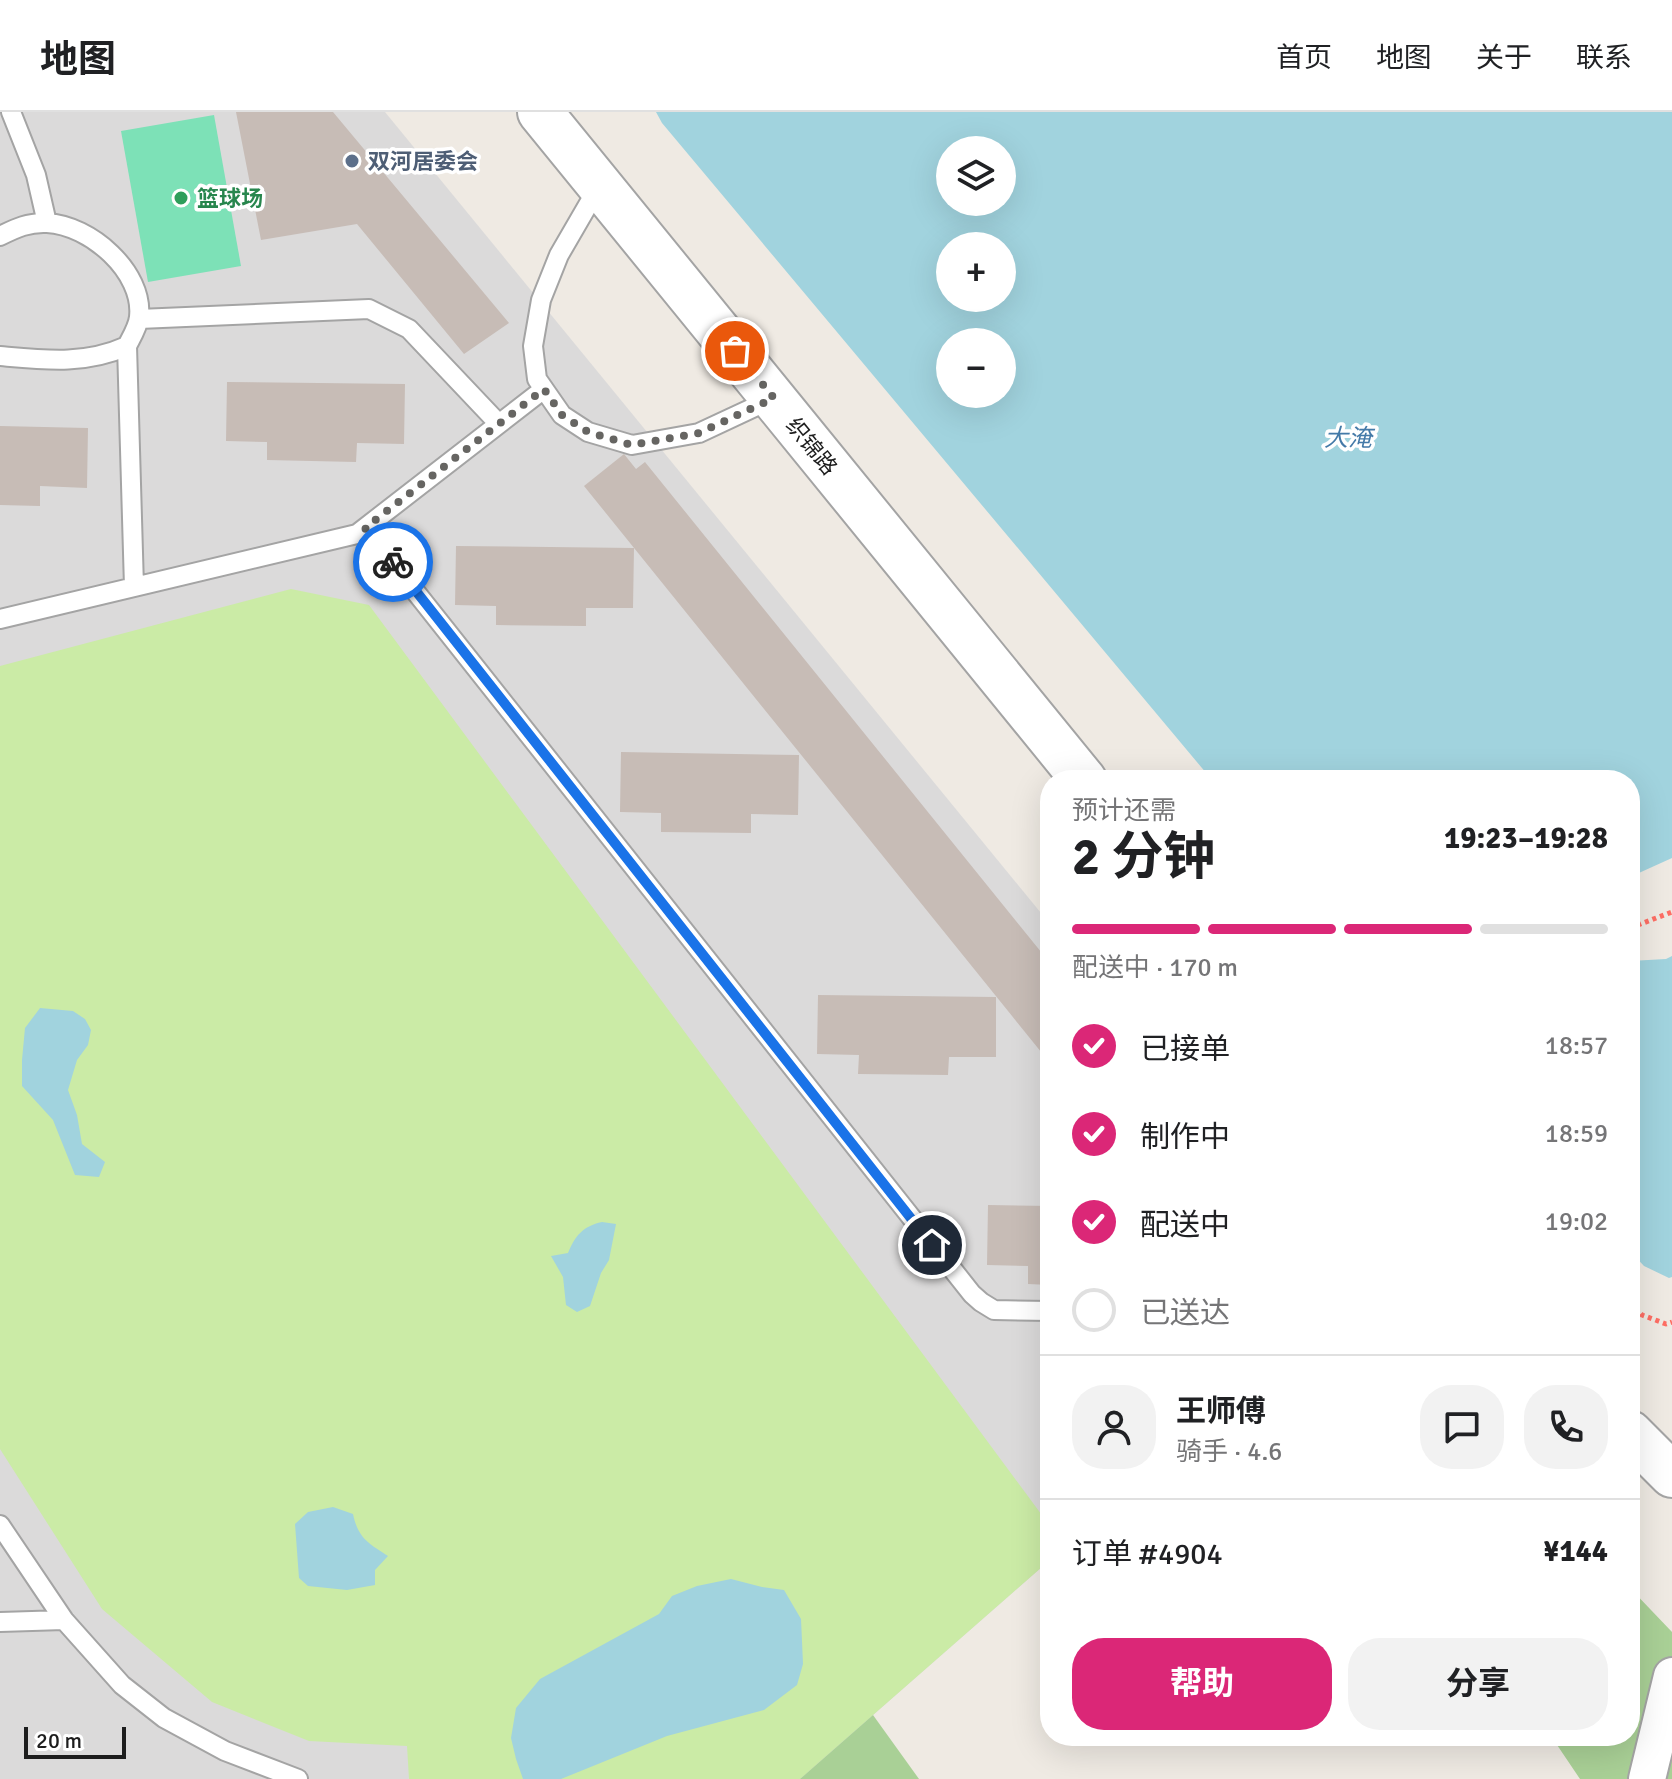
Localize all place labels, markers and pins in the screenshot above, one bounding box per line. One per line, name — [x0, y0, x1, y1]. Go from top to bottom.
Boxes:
place label: 双河居委会 — [368, 148, 478, 175]
marker: 双河居委会 — [343, 152, 361, 170]
place label: 篮球场 — [197, 185, 263, 212]
marker: 篮球场 — [172, 189, 190, 207]
pin — [701, 317, 769, 385]
pin — [898, 1211, 966, 1279]

